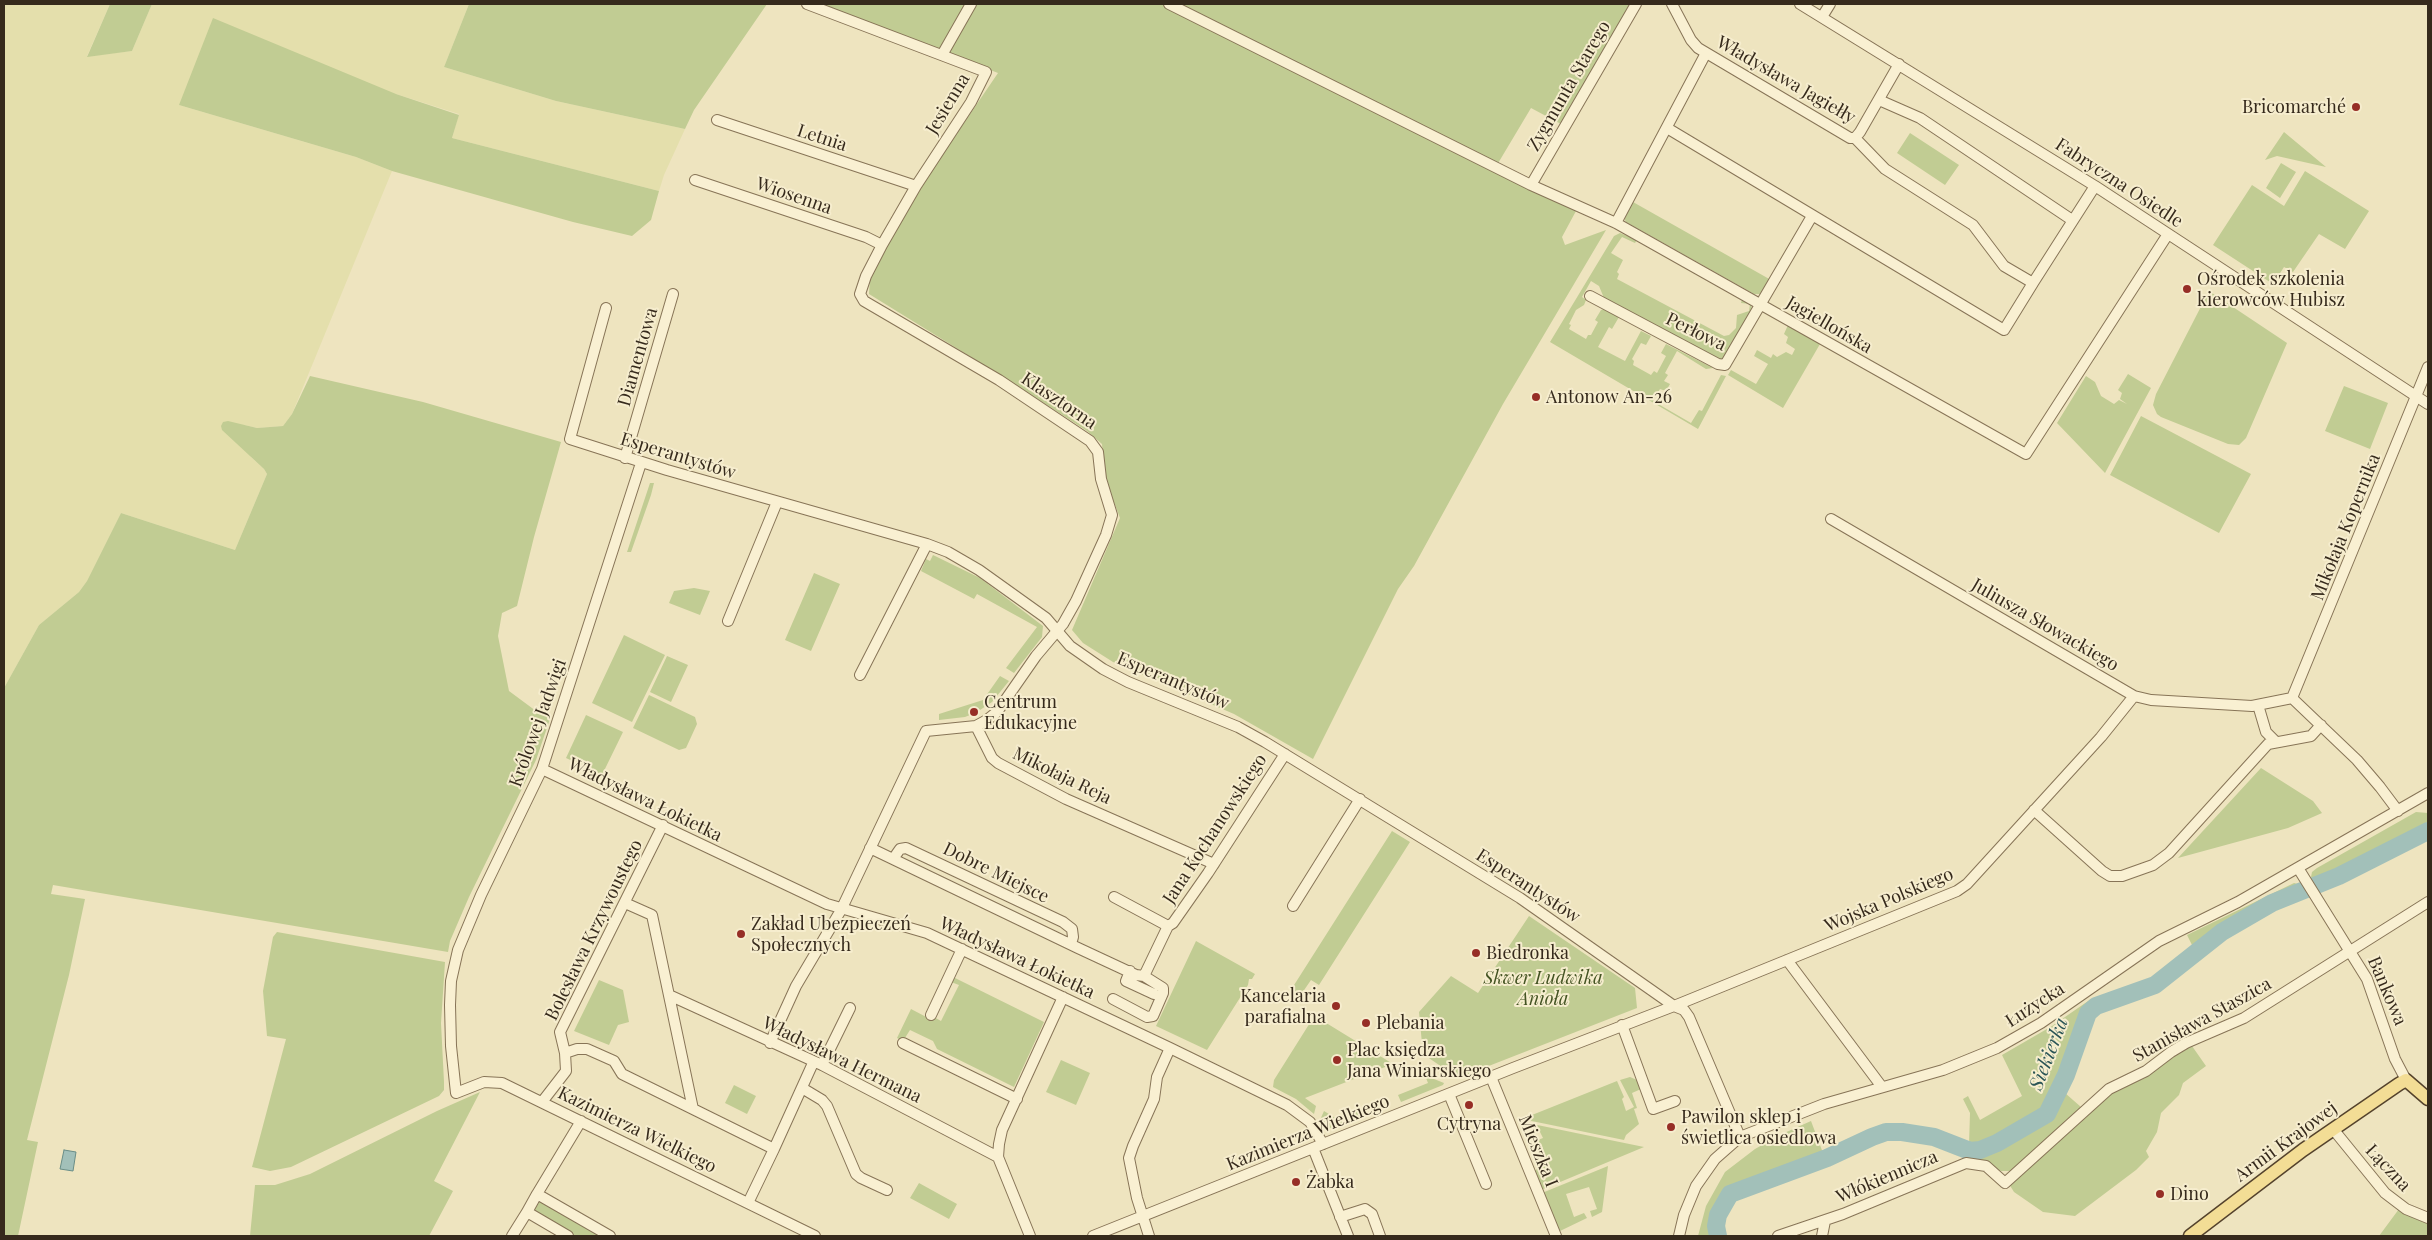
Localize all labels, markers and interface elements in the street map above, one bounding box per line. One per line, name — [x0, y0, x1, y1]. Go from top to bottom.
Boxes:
street label: Zygmunta Starego — [1523, 17, 1615, 155]
street label: Władysława Jagiełły — [1713, 31, 1859, 129]
street label: Jesienna — [921, 69, 975, 139]
place label: Bricomarché — [2242, 96, 2346, 118]
marker: Bricomarché — [2350, 101, 2362, 113]
street label: Letnia — [794, 120, 850, 156]
street label: Fabryczna Osiedle — [2051, 134, 2187, 232]
street label: Wiosenna — [753, 173, 835, 219]
place label: Ośrodek szkolenia kierowców Hubisz — [2197, 268, 2345, 310]
marker: Ośrodek szkolenia kierowców Hubisz — [2181, 283, 2193, 295]
street label: Jagiellońska — [1782, 292, 1876, 358]
street label: Diamentowa — [614, 305, 662, 409]
street label: Perłowa — [1662, 308, 1730, 356]
street label: Klasztorna — [1017, 368, 1101, 434]
place label: Antonow An-26 — [1546, 386, 1672, 408]
marker: Antonow An-26 — [1530, 391, 1542, 403]
street label: Esperantystów — [618, 428, 738, 484]
street label: Mikołaja Kopernika — [2307, 450, 2385, 604]
street label: Juliusza Słowackiego — [1968, 574, 2122, 676]
street label: Esperantystów — [1114, 648, 1232, 714]
street label: Królowej Jadwigi — [505, 656, 571, 790]
place label: Centrum Edukacyjne — [984, 691, 1077, 734]
marker: Centrum Edukacyjne — [968, 706, 980, 718]
street label: Mikołaja Reja — [1009, 743, 1115, 809]
street label: Jana Kochanowskiego — [1158, 750, 1272, 908]
street label: Władysława Łokietka — [565, 753, 725, 847]
street label: Bolesława Krzywoustego — [541, 836, 647, 1024]
street label: Dobre Miejsce — [940, 838, 1052, 908]
street label: Esperantystów — [1472, 844, 1584, 928]
street label: Wojska Polskiego — [1821, 863, 1957, 937]
place label: Zakład Ubezpieczeń Społecznych — [751, 913, 911, 956]
street label: Władysława Łokietka — [936, 913, 1098, 1003]
marker: Zakład Ubezpieczeń Społecznych — [735, 928, 747, 940]
place label: Biedronka — [1486, 942, 1569, 964]
marker: Biedronka — [1470, 947, 1482, 959]
street label: Bankowa — [2363, 953, 2411, 1029]
park label: Skwer Ludwika Anioła — [1483, 967, 1603, 1010]
street label: Stanisława Staszica — [2129, 973, 2275, 1067]
street label: Łużycka — [2001, 978, 2069, 1032]
place label: Kancelaria parafialna — [1240, 985, 1326, 1028]
marker: Kancelaria parafialna — [1330, 1000, 1342, 1012]
street label: Władysława Hermana — [759, 1012, 925, 1108]
place label: Plebania — [1376, 1012, 1445, 1034]
water label: Siekierka — [2025, 1014, 2073, 1094]
marker: Plebania — [1360, 1017, 1372, 1029]
place label: Plac księdza Jana Winiarskiego — [1347, 1039, 1491, 1082]
marker: Plac księdza Jana Winiarskiego — [1331, 1054, 1343, 1066]
street label: Kazimierza Wielkiego — [554, 1082, 720, 1178]
street label: Kazimierza Wielkiego — [1223, 1090, 1393, 1176]
street label: Armii Krajowej — [2231, 1098, 2341, 1186]
marker: Cytryna — [1463, 1099, 1475, 1111]
place label: Pawilon sklep i świetlica osiedlowa — [1681, 1106, 1836, 1148]
street label: Mieszka I — [1514, 1112, 1562, 1190]
place label: Cytryna — [1437, 1113, 1501, 1135]
marker: Pawilon sklep i świetlica osiedlowa — [1665, 1121, 1677, 1133]
street label: Łączna — [2361, 1140, 2415, 1196]
street label: Włókiennicza — [1833, 1146, 1941, 1208]
place label: Żabka — [1306, 1171, 1354, 1193]
marker: Żabka — [1290, 1176, 1302, 1188]
place label: Dino — [2170, 1183, 2209, 1205]
marker: Dino — [2154, 1188, 2166, 1200]

